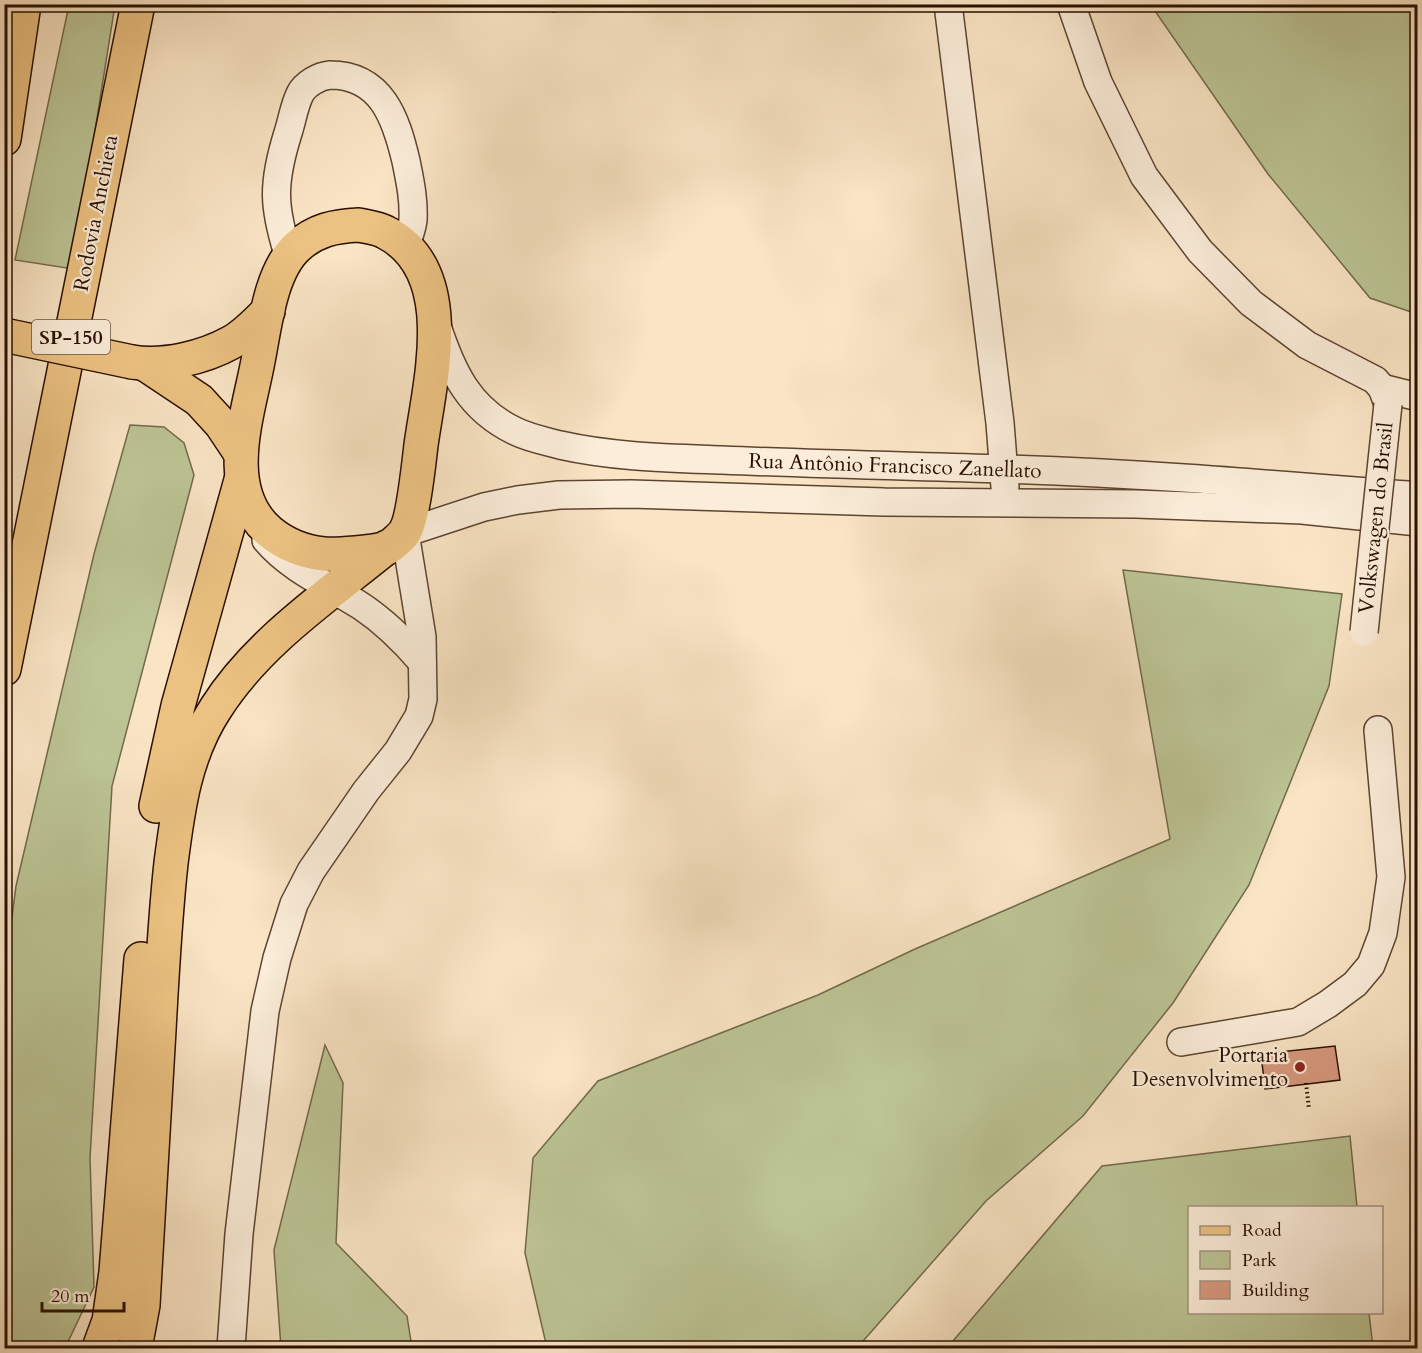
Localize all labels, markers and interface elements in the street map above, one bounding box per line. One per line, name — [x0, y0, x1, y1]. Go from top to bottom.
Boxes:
street label: Rodovia Anchieta — [67, 132, 125, 294]
road number: SP-150 — [32, 320, 110, 354]
street label: Volkswagen do Brasil — [1352, 421, 1400, 615]
street label: Rua Antônio Francisco Zanellato — [748, 446, 1042, 486]
place label: Portaria Desenvolvimento — [1132, 1041, 1288, 1094]
marker: Portaria Desenvolvimento — [1293, 1060, 1307, 1074]
legend — [1188, 1206, 1383, 1314]
text: Road — [1242, 1218, 1282, 1243]
text: Park — [1242, 1248, 1277, 1273]
scale bar — [42, 1275, 124, 1313]
text: Building — [1242, 1278, 1310, 1303]
text: 20 m — [51, 1284, 90, 1309]

